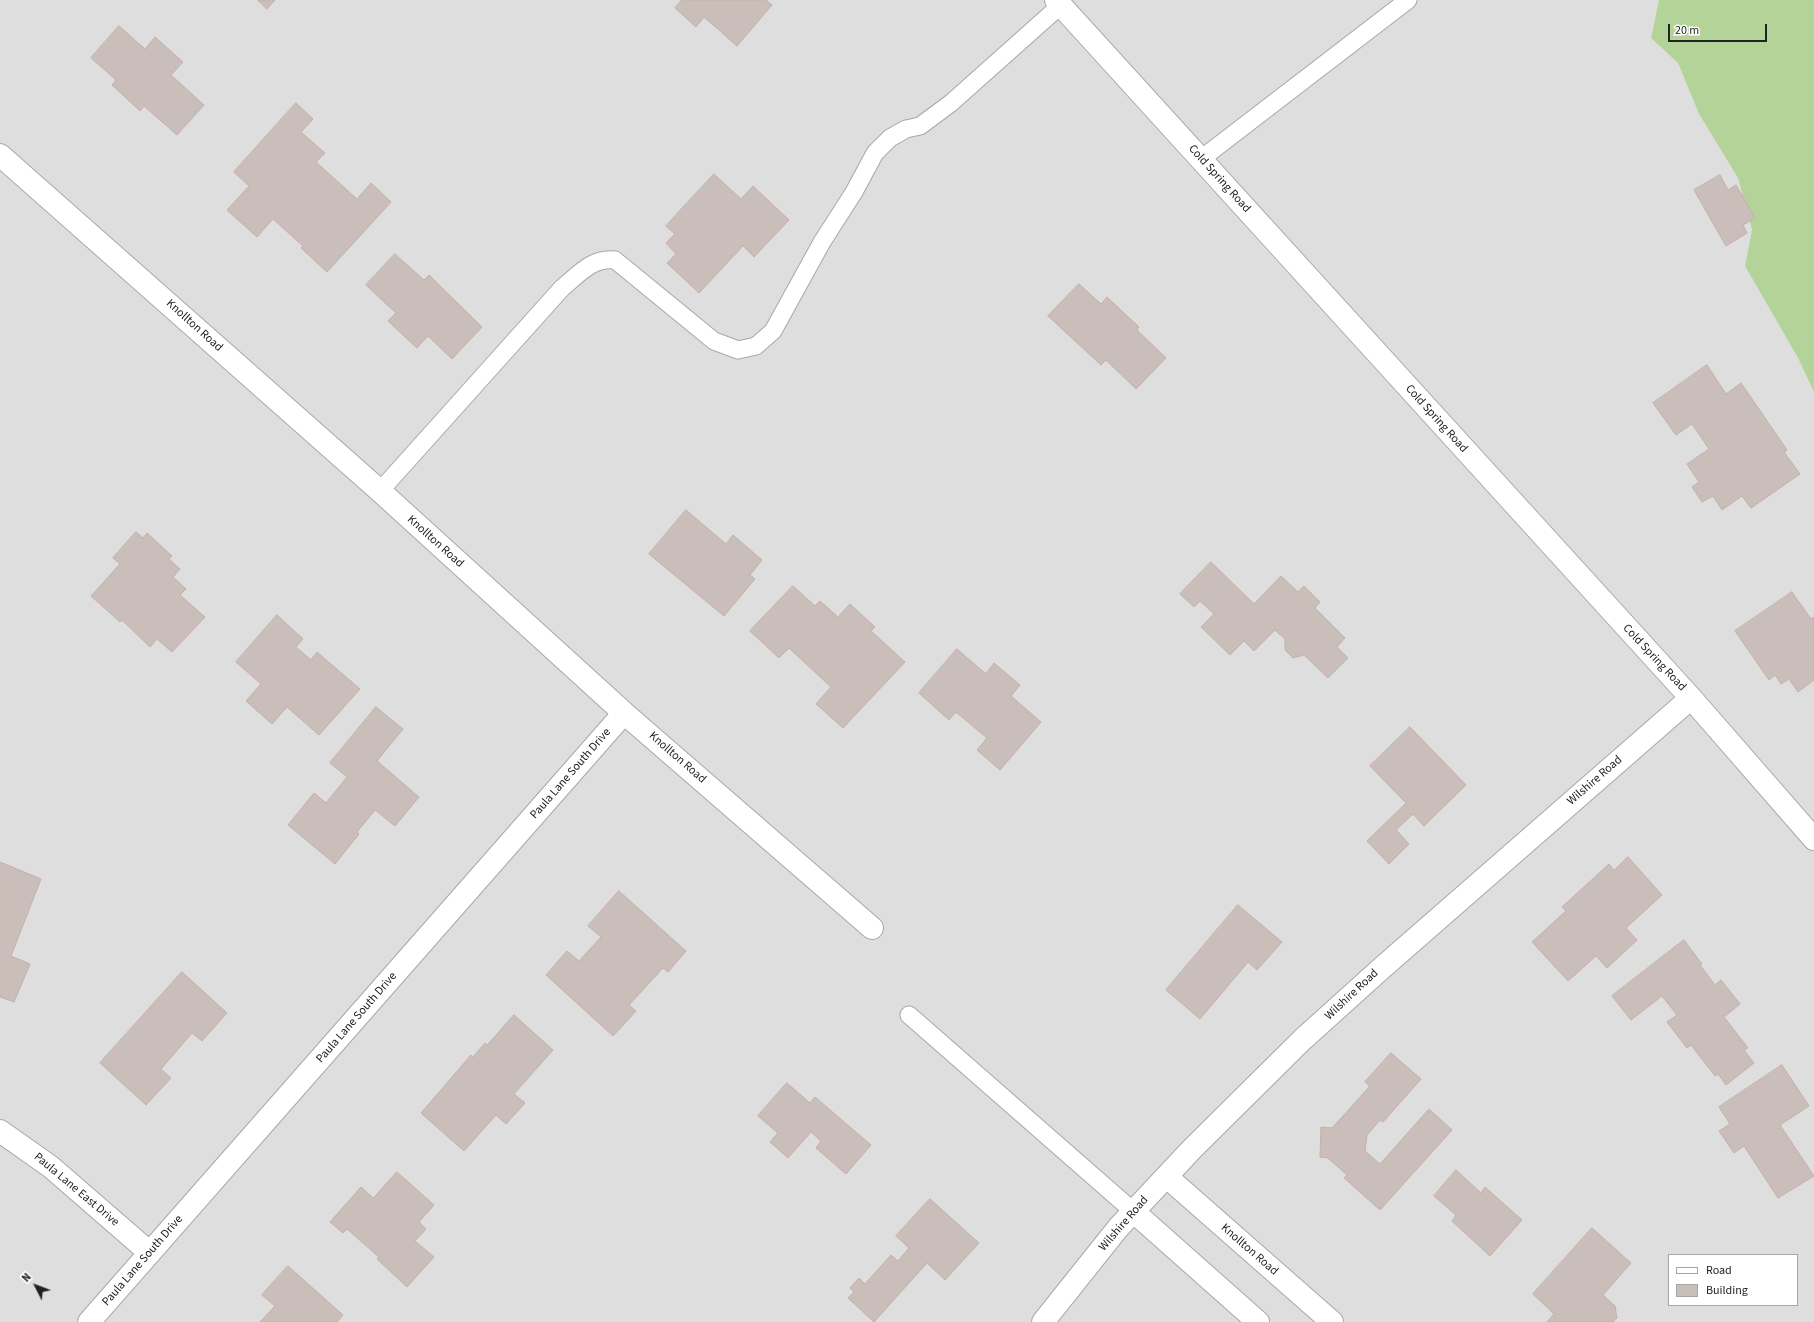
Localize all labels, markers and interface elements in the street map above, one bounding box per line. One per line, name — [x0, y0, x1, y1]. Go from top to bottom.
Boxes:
scale bar — [1670, 16, 1769, 42]
text: 20 m — [1675, 22, 1699, 39]
street label: Cold Spring Road — [1185, 142, 1253, 216]
street label: Knollton Road — [163, 297, 225, 355]
street label: Cold Spring Road — [1402, 382, 1470, 456]
street label: Knollton Road — [404, 513, 466, 571]
street label: Cold Spring Road — [1619, 621, 1689, 695]
street label: Paula Lane South Drive — [528, 726, 614, 822]
street label: Knollton Road — [645, 729, 709, 787]
street label: Wilshire Road — [1565, 753, 1625, 809]
street label: Wilshire Road — [1322, 967, 1382, 1023]
street label: Paula Lane South Drive — [314, 970, 400, 1066]
street label: Paula Lane East Drive — [30, 1150, 122, 1230]
street label: Wilshire Road — [1096, 1194, 1152, 1254]
street label: Paula Lane South Drive — [100, 1213, 186, 1309]
street label: Knollton Road — [1217, 1221, 1281, 1279]
legend — [1668, 1254, 1798, 1306]
text: Road — [1706, 1262, 1732, 1279]
north arrow — [16, 1266, 56, 1306]
text: N — [19, 1270, 35, 1285]
text: Building — [1706, 1282, 1748, 1299]

